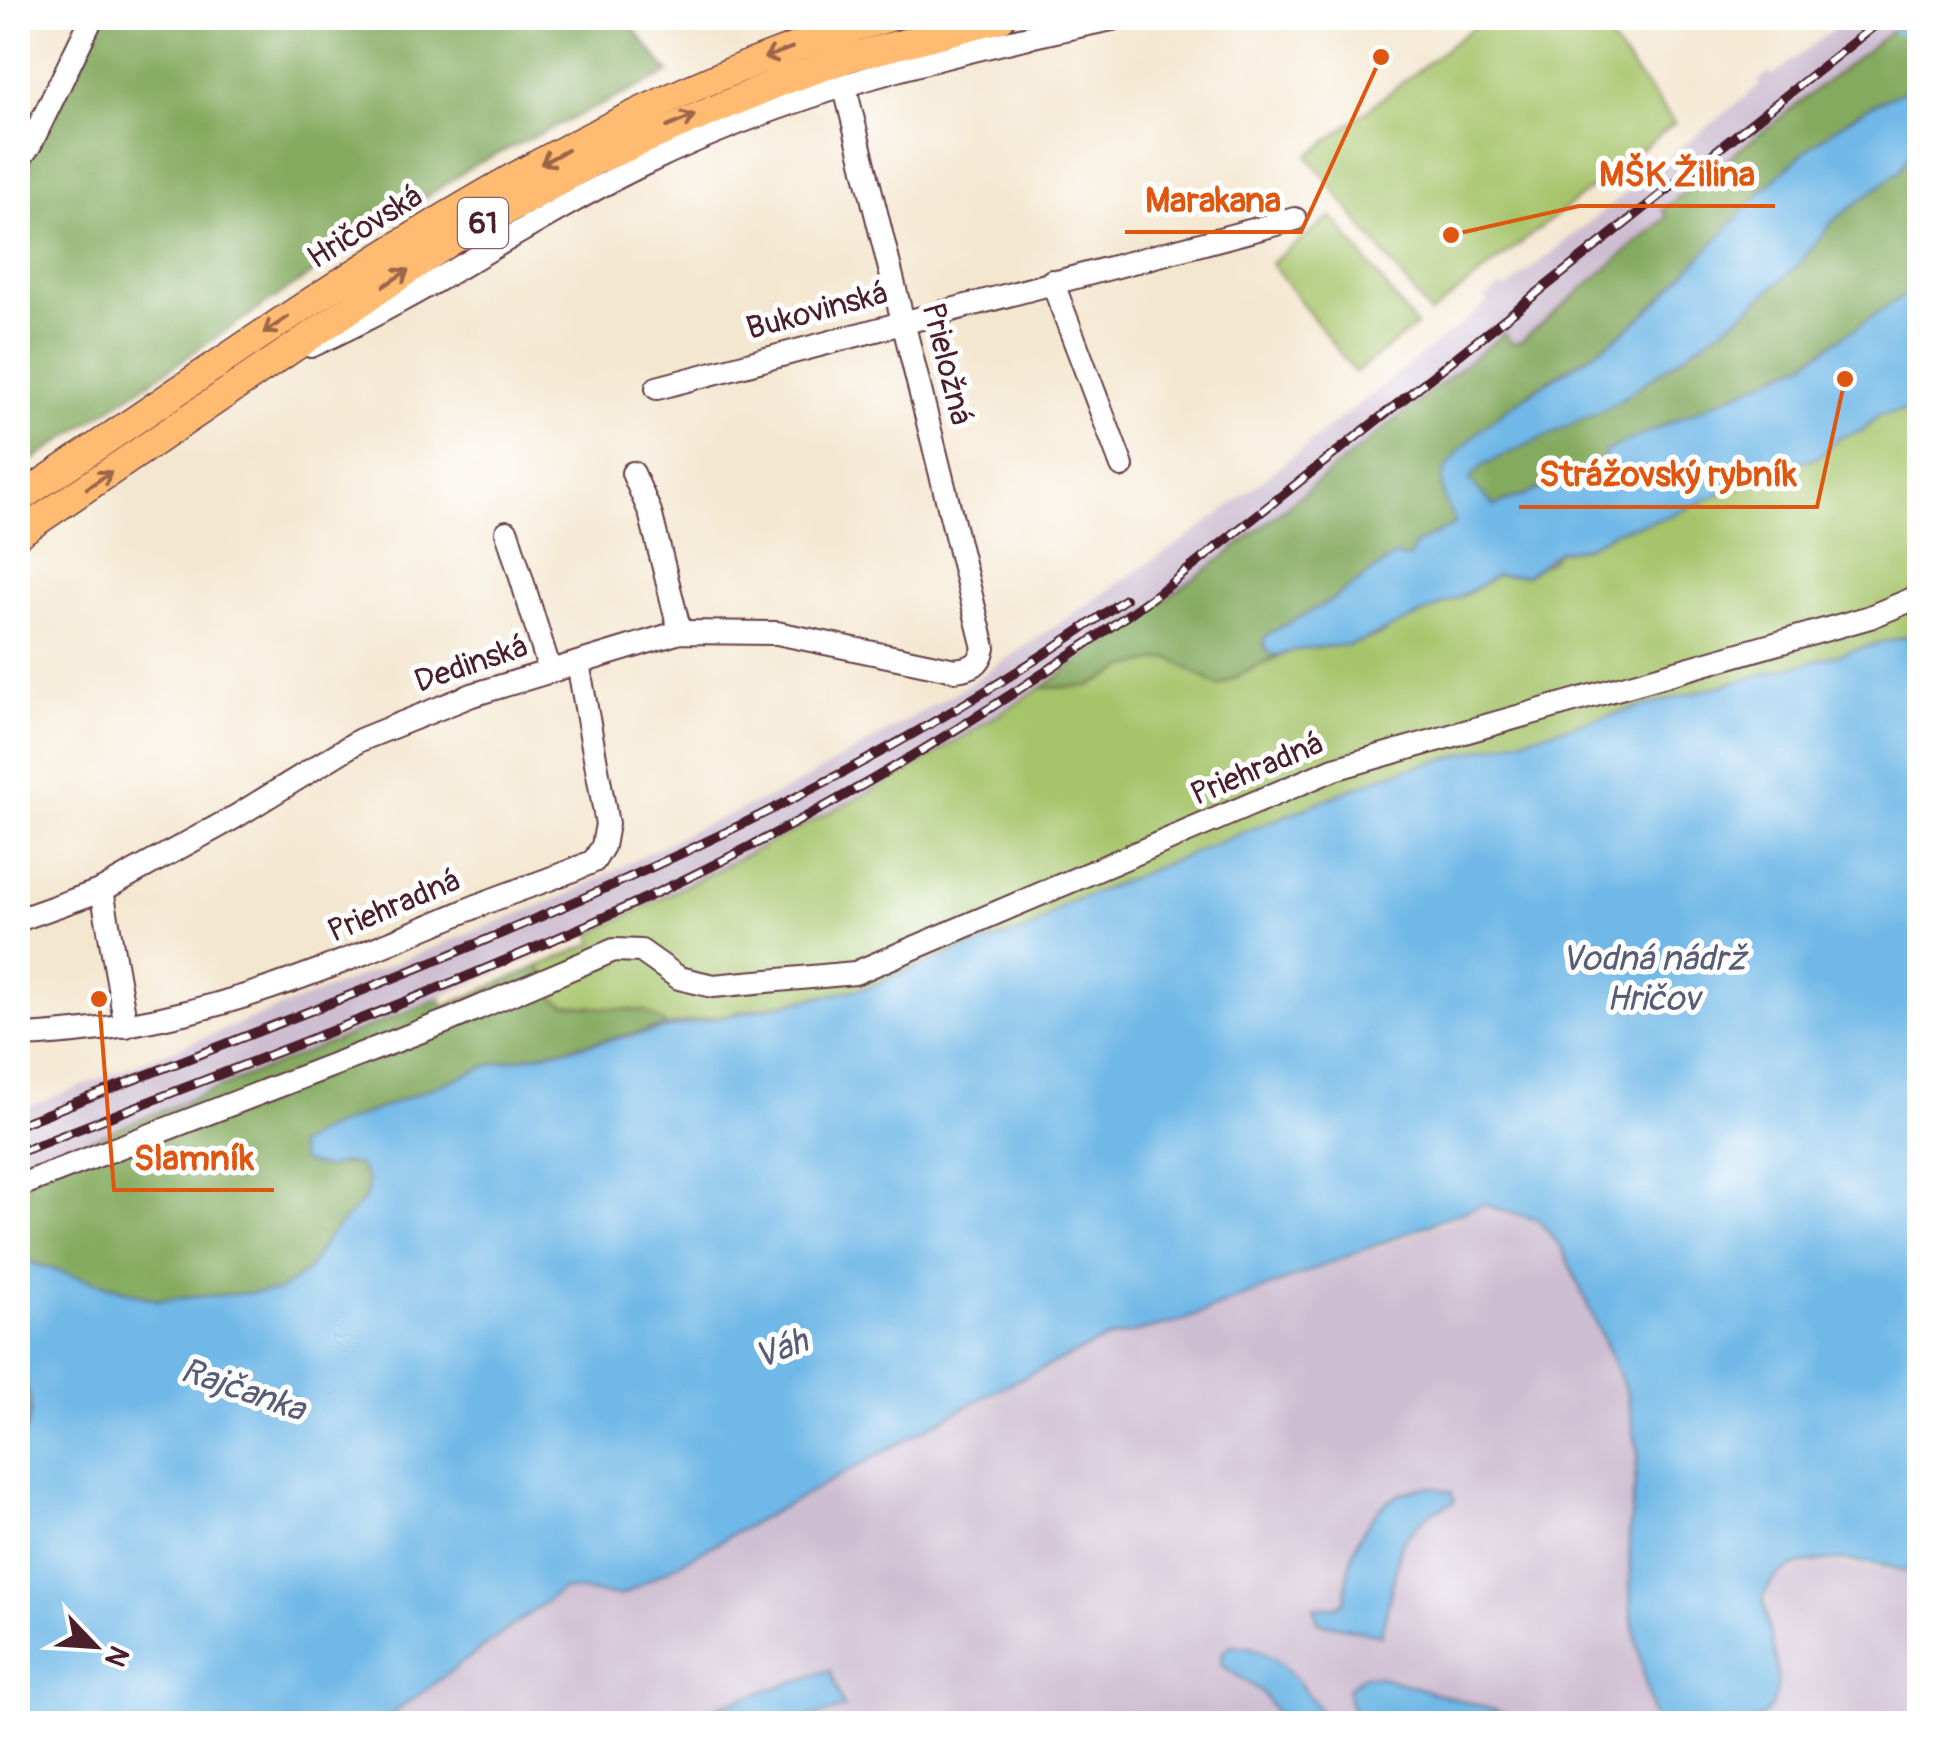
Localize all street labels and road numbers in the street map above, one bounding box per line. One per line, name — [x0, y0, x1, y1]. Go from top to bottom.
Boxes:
street label: Hričovská — [300, 176, 430, 278]
road number: 61 — [458, 198, 508, 248]
street label: Bukovinská — [742, 273, 892, 349]
street label: Prieložná — [913, 299, 981, 429]
street label: Dedinská — [409, 626, 533, 702]
street label: Priehradná — [1185, 723, 1329, 815]
street label: Priehradná — [322, 860, 466, 952]

